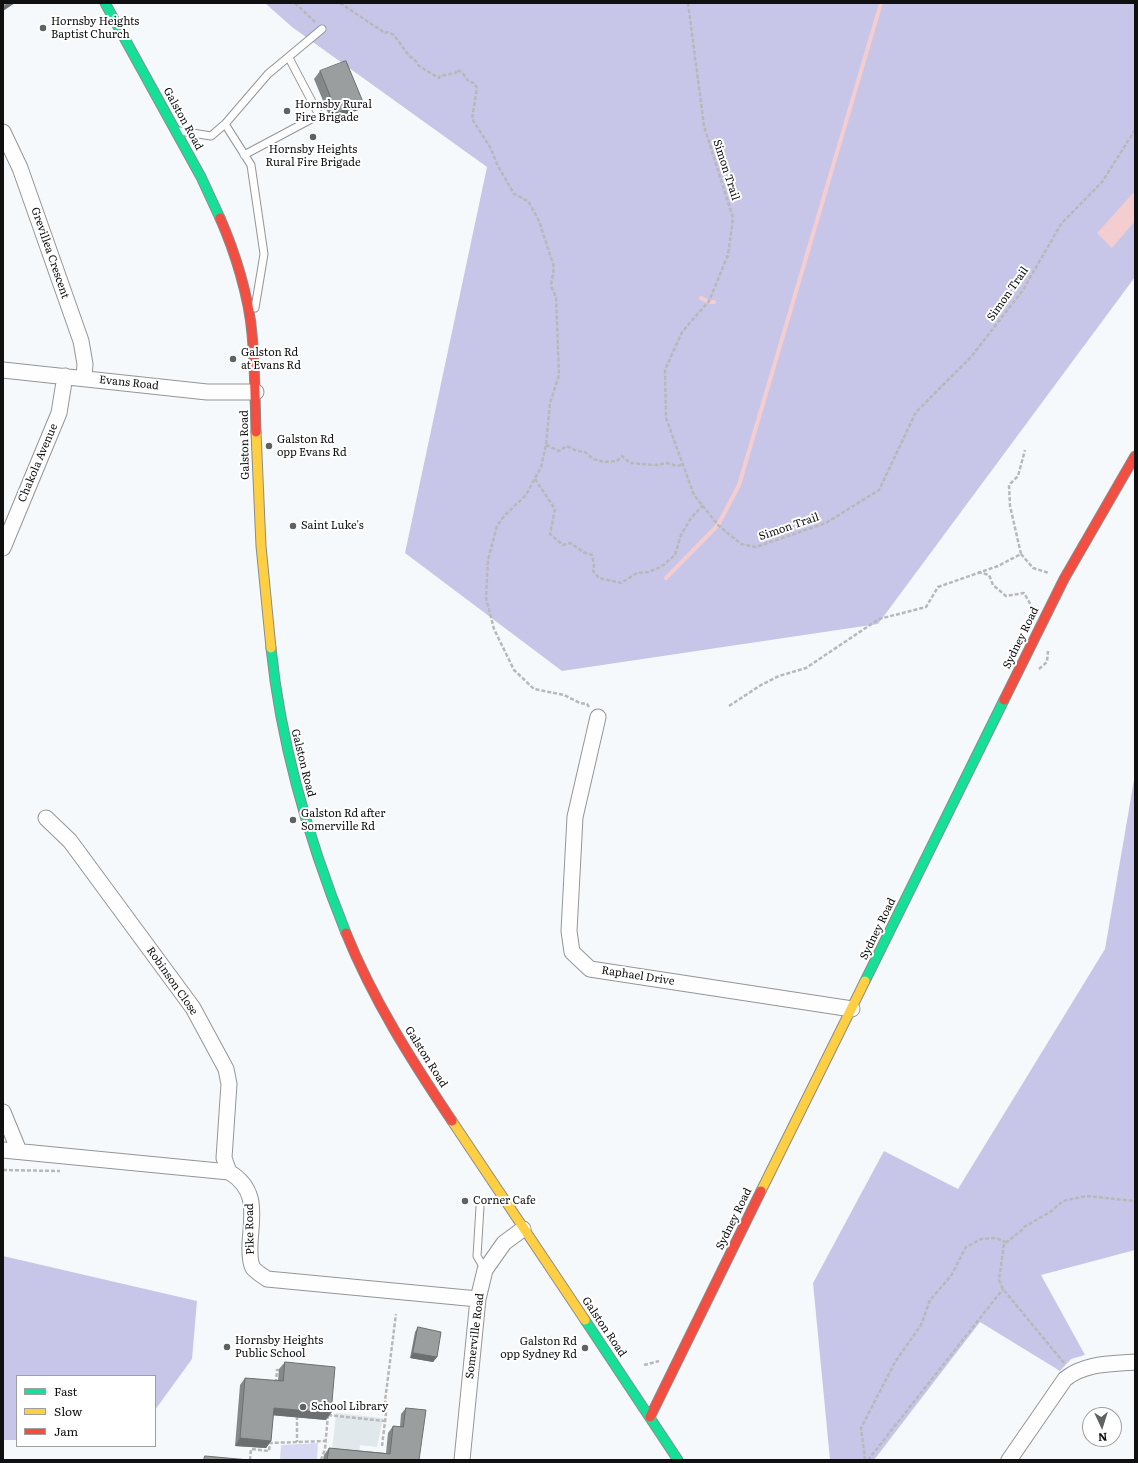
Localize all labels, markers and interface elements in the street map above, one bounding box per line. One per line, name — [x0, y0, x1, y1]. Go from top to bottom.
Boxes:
place label: Hornsby Heights Baptist Church — [51, 15, 139, 41]
marker: Hornsby Heights Baptist Church — [38, 23, 48, 33]
street label: Galston Road — [160, 85, 206, 153]
place label: Hornsby Rural Fire Brigade — [295, 98, 372, 124]
marker: Hornsby Rural Fire Brigade — [282, 106, 292, 116]
marker: Hornsby Heights Rural Fire Brigade — [308, 132, 318, 142]
street label: Simon Trail — [710, 138, 742, 202]
place label: Hornsby Heights Rural Fire Brigade — [265, 143, 361, 169]
street label: Grevillea Crescent — [28, 206, 72, 300]
street label: Simon Trail — [985, 264, 1031, 324]
place label: Galston Rd at Evans Rd — [241, 346, 301, 372]
marker: Galston Rd at Evans Rd — [228, 354, 238, 364]
street label: Evans Road — [99, 373, 159, 393]
street label: Galston Road — [238, 410, 252, 480]
street label: Chakola Avenue — [15, 422, 61, 504]
place label: Galston Rd opp Evans Rd — [277, 433, 347, 459]
marker: Galston Rd opp Evans Rd — [264, 441, 274, 451]
street label: Simon Trail — [757, 511, 821, 543]
place label: Saint Luke's — [301, 519, 364, 533]
marker: Saint Luke's — [288, 521, 298, 531]
street label: Sydney Road — [1000, 605, 1042, 671]
street label: Galston Road — [288, 728, 318, 798]
place label: Galston Rd after Somerville Rd — [301, 807, 385, 833]
marker: Galston Rd after Somerville Rd — [288, 815, 298, 825]
street label: Sydney Road — [857, 896, 899, 962]
street label: Robinson Close — [144, 944, 200, 1018]
street label: Raphael Drive — [601, 964, 675, 988]
street label: Galston Road — [402, 1024, 450, 1090]
street label: Sydney Road — [713, 1186, 755, 1252]
place label: Corner Cafe — [473, 1194, 536, 1208]
marker: Corner Cafe — [460, 1196, 470, 1206]
street label: Pike Road — [243, 1203, 257, 1255]
street label: Somerville Road — [463, 1292, 487, 1380]
street label: Galston Road — [579, 1294, 629, 1360]
place label: Hornsby Heights Public School — [235, 1334, 323, 1360]
place label: Galston Rd opp Sydney Rd — [500, 1335, 577, 1361]
marker: Hornsby Heights Public School — [222, 1342, 232, 1352]
marker: Galston Rd opp Sydney Rd — [580, 1343, 590, 1353]
legend — [16, 1375, 156, 1447]
text: Fast — [54, 1382, 77, 1400]
place label: School Library — [311, 1400, 388, 1414]
text: Slow — [54, 1402, 82, 1420]
marker: School Library — [298, 1402, 308, 1412]
north arrow — [1082, 1407, 1122, 1447]
text: Jam — [54, 1422, 78, 1440]
text: N — [1098, 1430, 1108, 1446]

